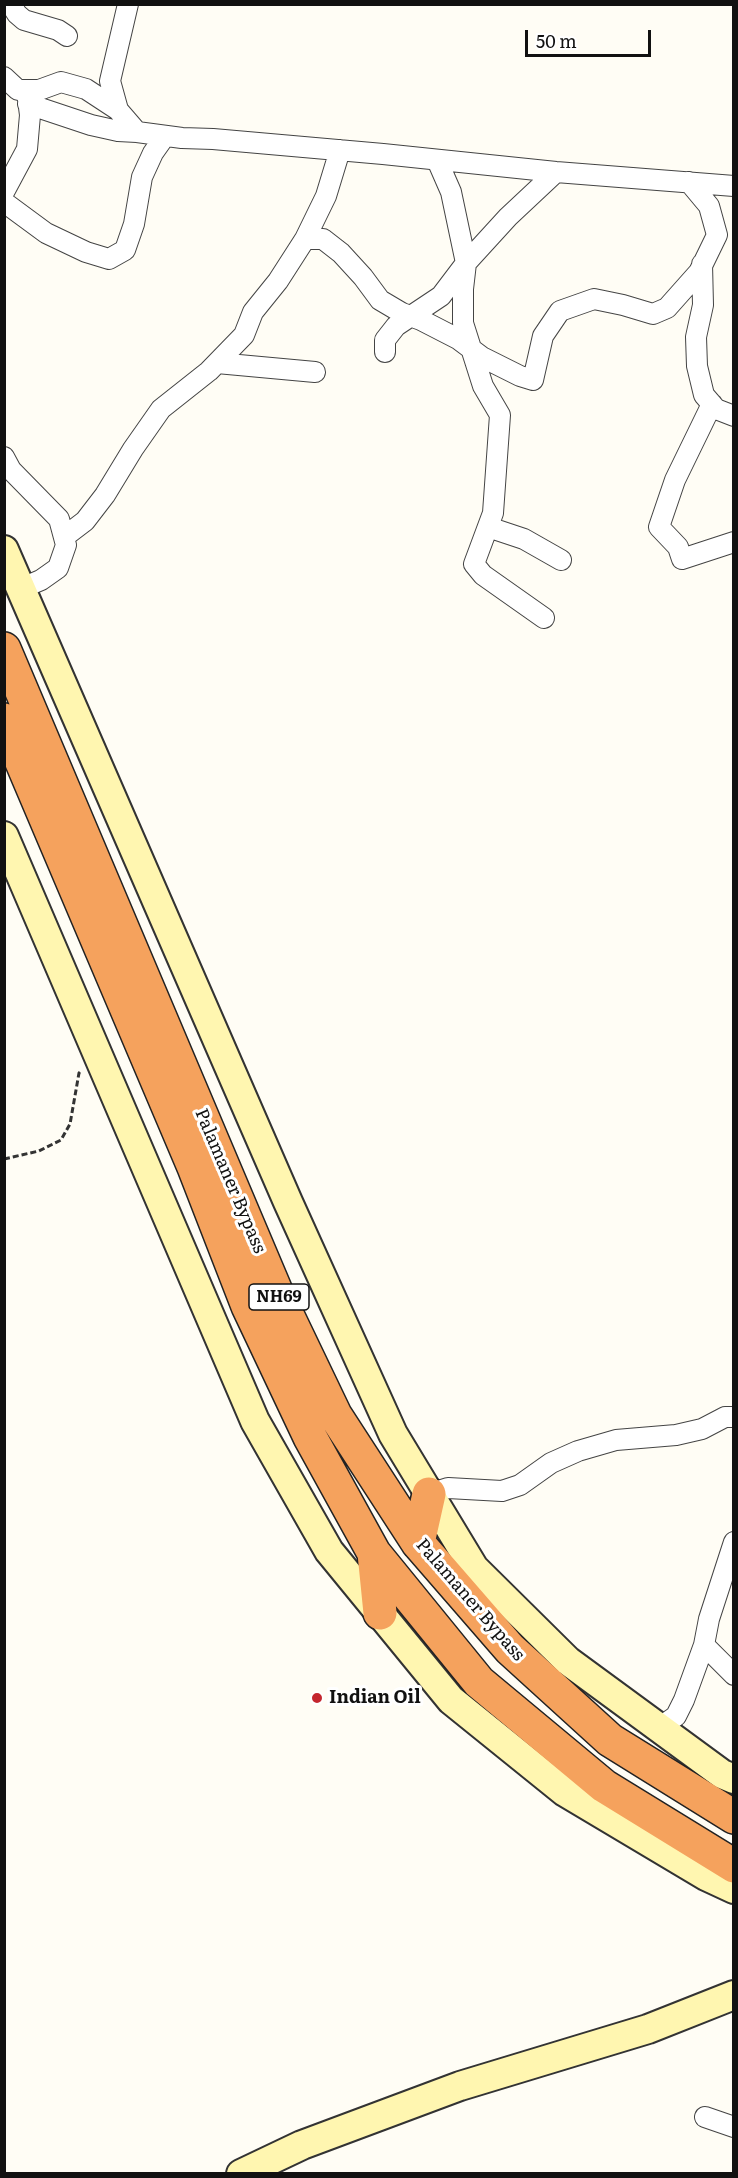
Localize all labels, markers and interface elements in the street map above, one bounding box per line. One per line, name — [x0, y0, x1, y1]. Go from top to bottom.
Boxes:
scale bar — [528, 18, 654, 56]
text: 50 m — [536, 27, 577, 54]
street label: Palamaner Bypass — [190, 1105, 270, 1257]
road number: NH69 — [249, 1284, 309, 1310]
street label: Palamaner Bypass — [411, 1534, 529, 1666]
place label: Indian Oil — [329, 1687, 421, 1709]
marker: Indian Oil — [310, 1691, 324, 1705]

